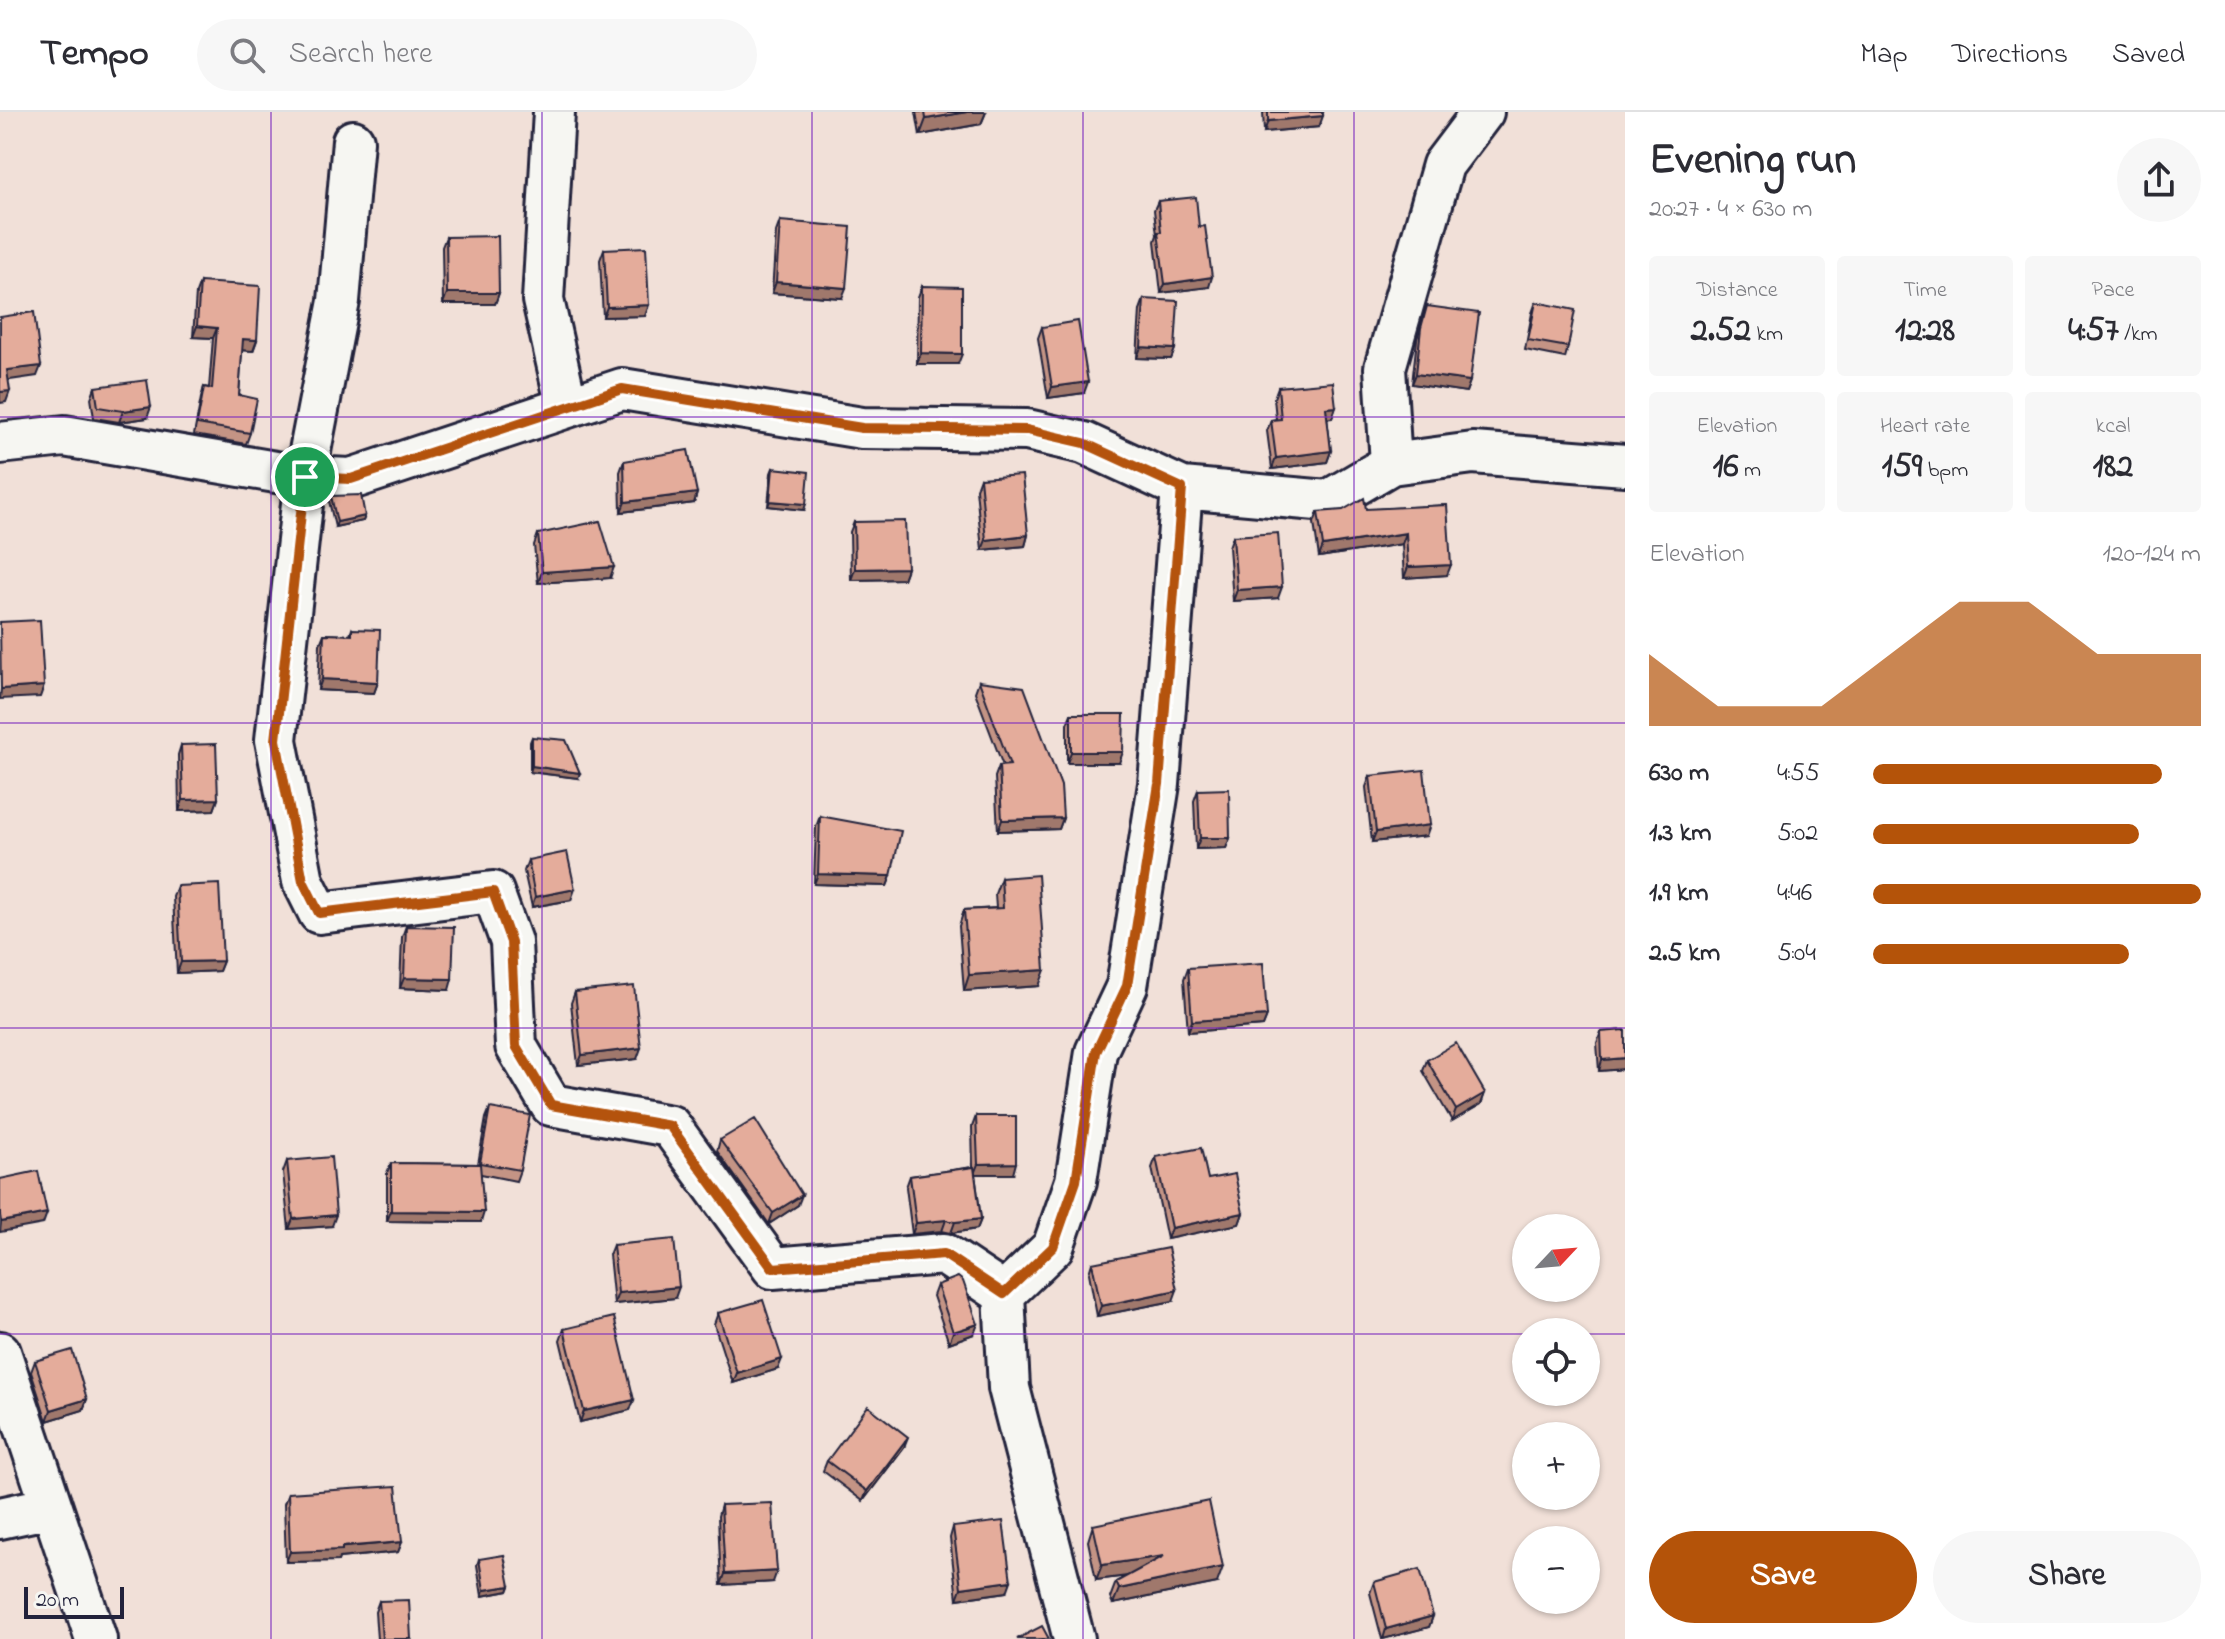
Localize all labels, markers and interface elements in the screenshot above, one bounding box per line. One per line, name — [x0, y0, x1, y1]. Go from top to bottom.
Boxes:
search box — [197, 19, 757, 91]
text: Tempo — [40, 27, 149, 83]
icon: search — [225, 33, 269, 77]
text: Search here — [289, 33, 432, 77]
text: Map — [1860, 35, 1908, 76]
text: Directions — [1952, 35, 2068, 76]
text: Saved — [2112, 35, 2185, 76]
text: Evening run — [1649, 129, 1856, 193]
button: share — [2117, 138, 2201, 222]
text: 20:27 · 4 × 630 m — [1649, 191, 1812, 229]
text: Distance — [1696, 275, 1778, 307]
text: Time — [1903, 275, 1947, 307]
text: Pace — [2092, 275, 2134, 307]
text: 2.52 — [1691, 307, 1751, 357]
text: 12:28 — [1895, 307, 1955, 357]
text: 4:57 — [2068, 307, 2119, 357]
text: km — [1751, 319, 1783, 351]
text: /km — [2119, 319, 2158, 351]
text: Elevation — [1697, 411, 1777, 443]
text: Heart rate — [1880, 411, 1970, 443]
text: kcal — [2096, 411, 2130, 443]
pin — [271, 443, 339, 511]
text: 16 — [1713, 443, 1739, 493]
text: 159 — [1882, 443, 1922, 493]
text: 182 — [2093, 443, 2133, 493]
icon: arrive — [283, 455, 327, 499]
text: m — [1739, 455, 1761, 487]
text: bpm — [1922, 455, 1968, 487]
text: Elevation — [1649, 536, 1745, 574]
text: 120–124 m — [2103, 536, 2201, 574]
text: 630 m — [1649, 755, 1709, 793]
text: 4:55 — [1777, 755, 1820, 793]
text: 1.3 km — [1649, 815, 1711, 853]
text: 5:02 — [1777, 815, 1818, 853]
text: 1.9 km — [1649, 875, 1708, 913]
text: 4:46 — [1777, 875, 1812, 913]
text: 2.5 km — [1649, 935, 1720, 973]
text: 5:04 — [1777, 935, 1816, 973]
north arrow — [1512, 1214, 1600, 1302]
map controls — [1512, 1214, 1600, 1614]
button: locate — [1512, 1318, 1600, 1406]
button: + — [1512, 1422, 1600, 1510]
button: − — [1512, 1526, 1600, 1614]
button: Save — [1649, 1531, 1917, 1623]
button: Share — [1933, 1531, 2201, 1623]
scale bar — [24, 1583, 124, 1619]
text: 20 m — [36, 1585, 79, 1617]

